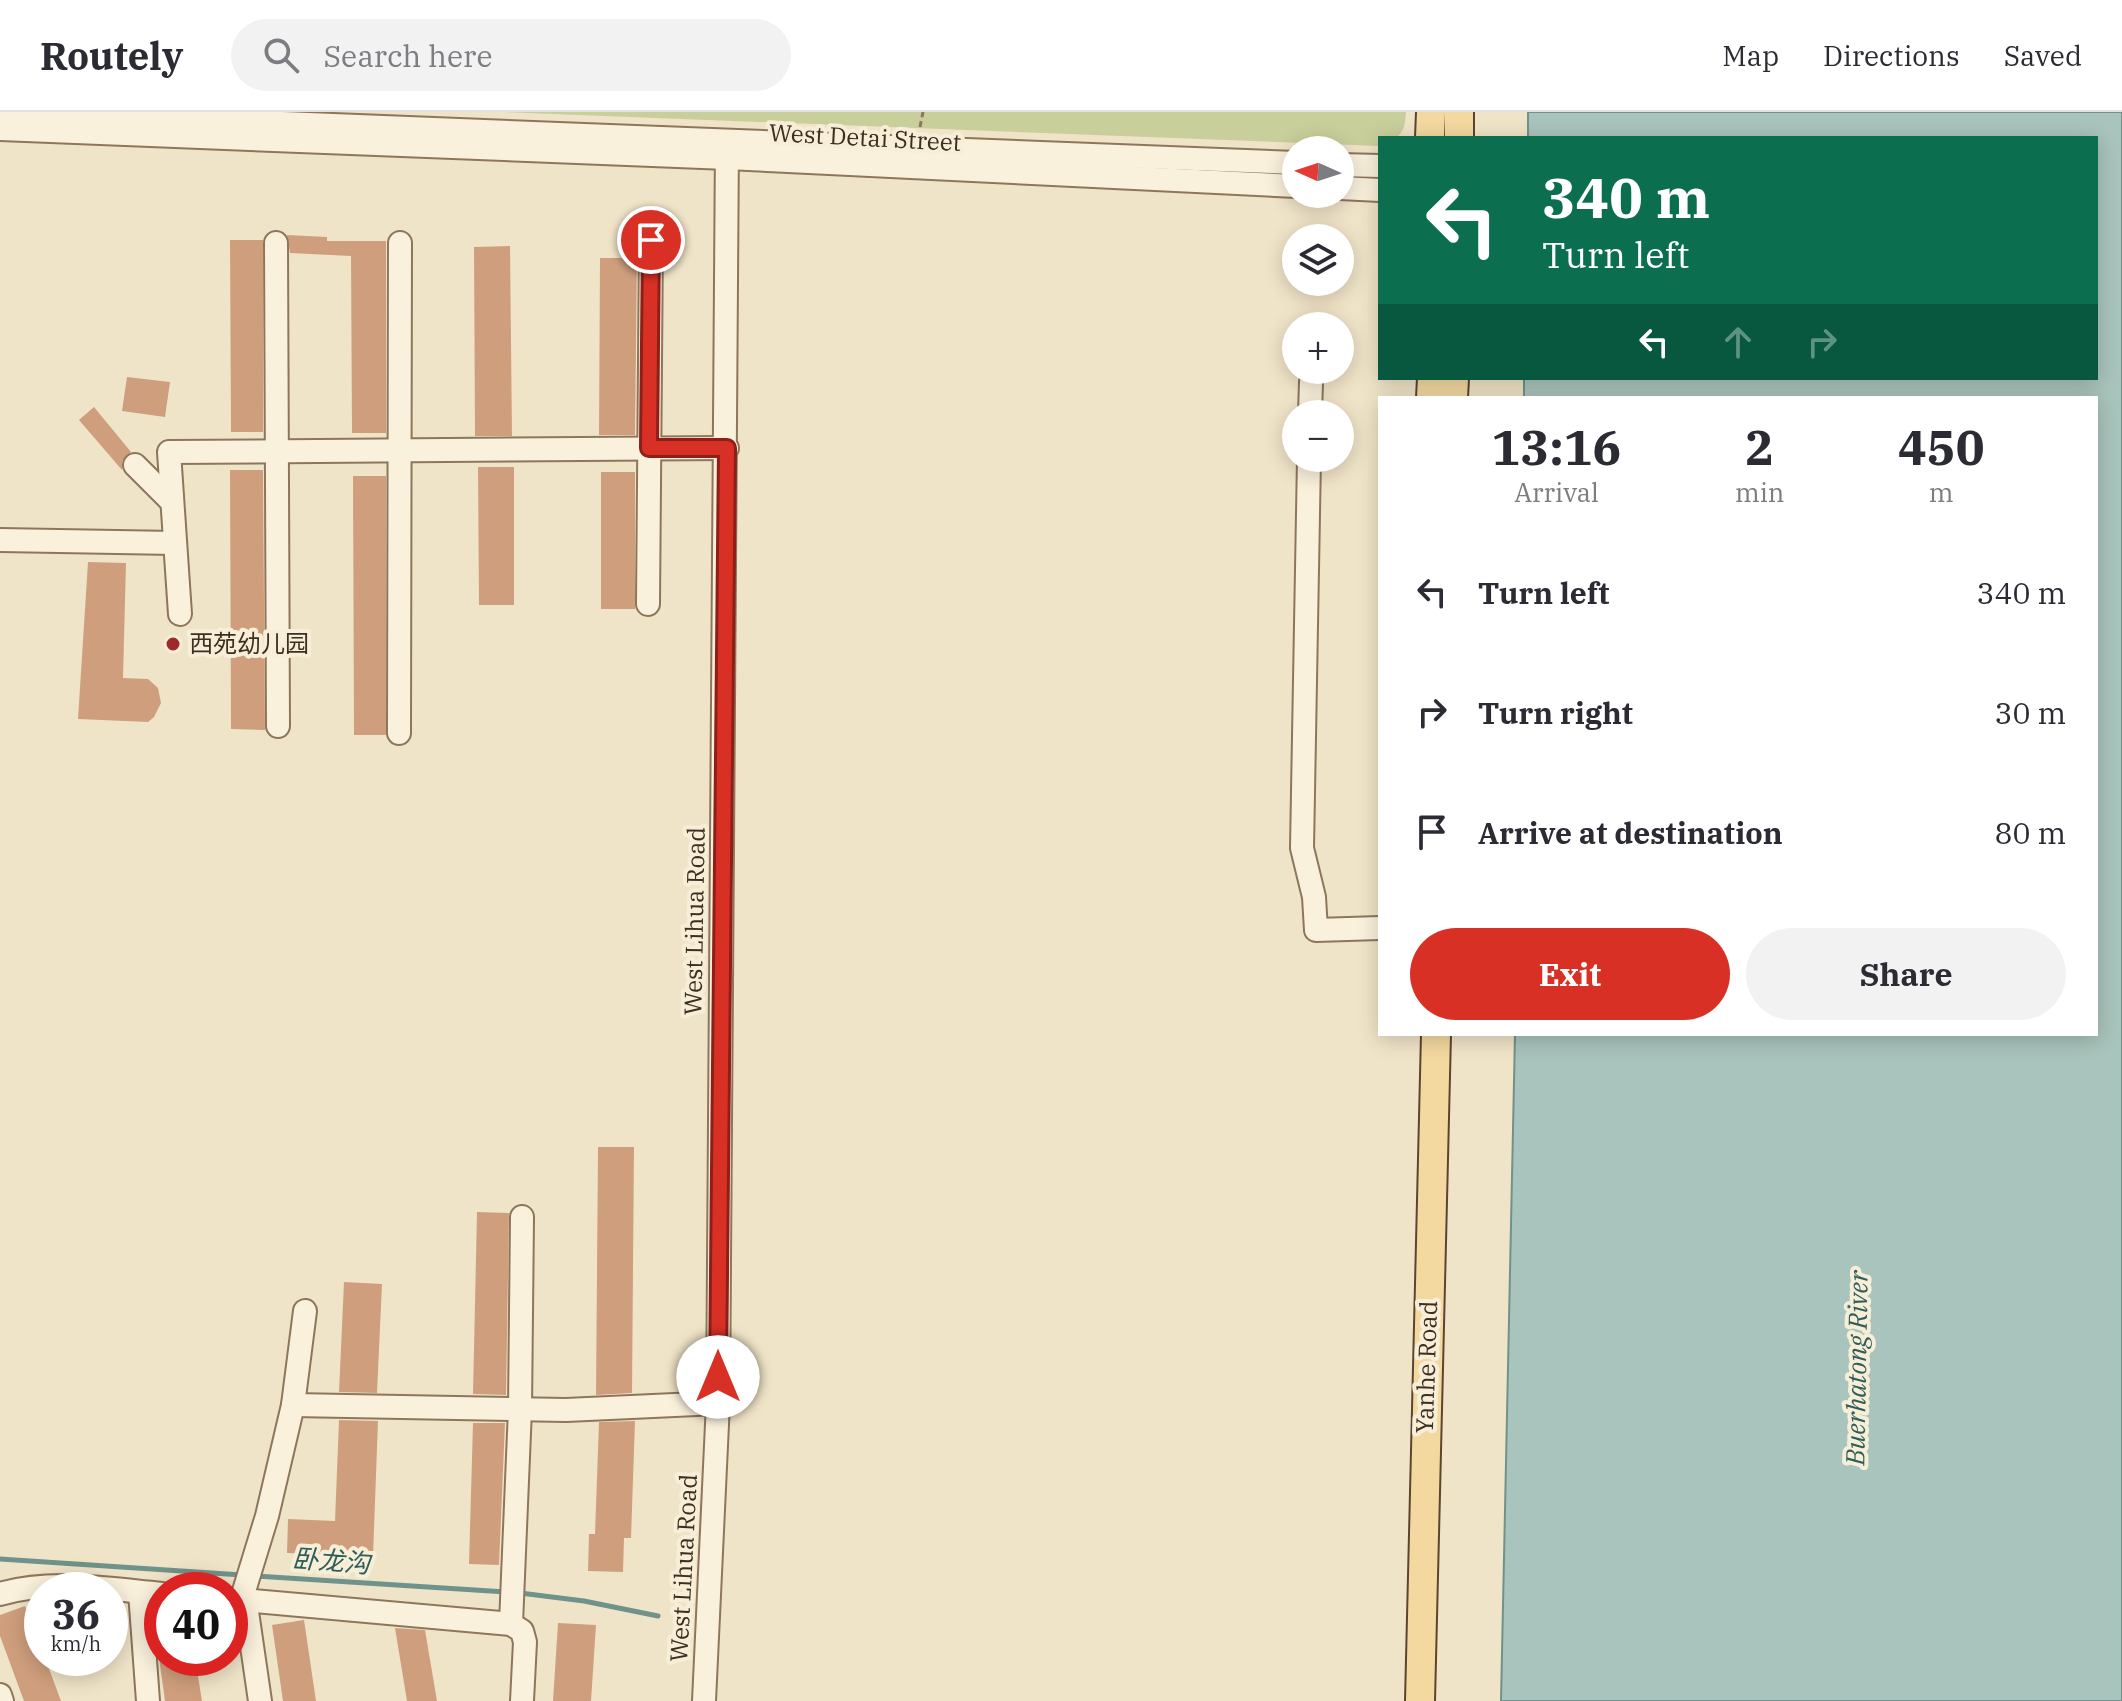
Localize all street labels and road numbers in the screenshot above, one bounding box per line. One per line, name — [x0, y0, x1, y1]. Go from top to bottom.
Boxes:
street label: West Detai Street — [768, 116, 962, 158]
street label: West Lihua Road — [676, 827, 712, 1015]
street label: Yanhe Road — [1408, 1300, 1444, 1434]
street label: West Lihua Road — [662, 1473, 704, 1663]

